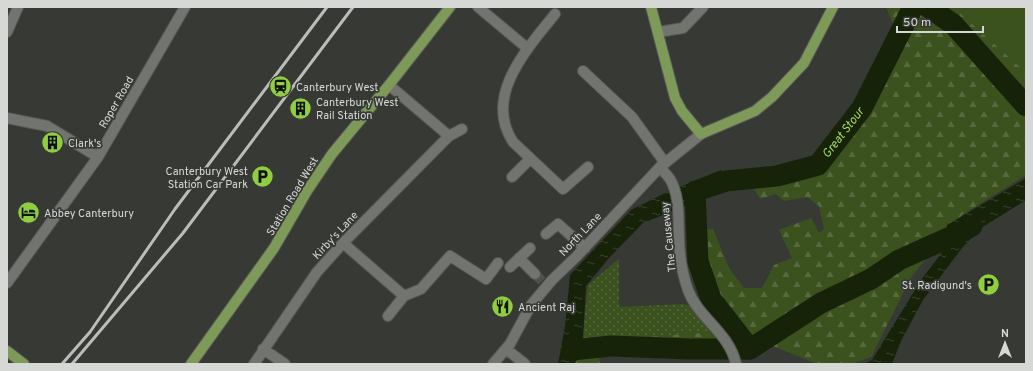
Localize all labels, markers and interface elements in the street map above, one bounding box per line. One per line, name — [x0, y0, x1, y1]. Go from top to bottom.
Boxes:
scale bar — [897, 8, 983, 34]
text: 50 m — [903, 15, 931, 31]
street label: Roper Road — [96, 74, 137, 131]
station icon: Canterbury West — [267, 74, 293, 100]
place label: Canterbury West — [296, 81, 378, 95]
building icon: Canterbury West Rail Station — [288, 95, 314, 121]
place label: Canterbury West Rail Station — [316, 96, 398, 123]
water label: Great Stour — [819, 104, 869, 162]
building icon: Clark's — [40, 130, 66, 156]
place label: Clark's — [68, 137, 102, 151]
street label: Station Road West — [264, 155, 322, 239]
parking icon: Canterbury West Station Car Park — [250, 164, 276, 190]
place label: Canterbury West Station Car Park — [166, 165, 248, 192]
hotel icon: Abbey Canterbury — [16, 200, 42, 226]
street label: The Causeway — [658, 201, 680, 273]
place label: Abbey Canterbury — [44, 207, 134, 221]
street label: Kirby's Lane — [310, 209, 362, 263]
street label: North Lane — [556, 210, 605, 259]
parking icon: St. Radigund's — [975, 272, 1001, 298]
place label: St. Radigund's — [902, 279, 972, 293]
restaurant icon: Ancient Raj — [489, 294, 515, 320]
place label: Ancient Raj — [518, 301, 575, 315]
north arrow — [985, 323, 1025, 363]
text: N — [1001, 327, 1009, 341]

